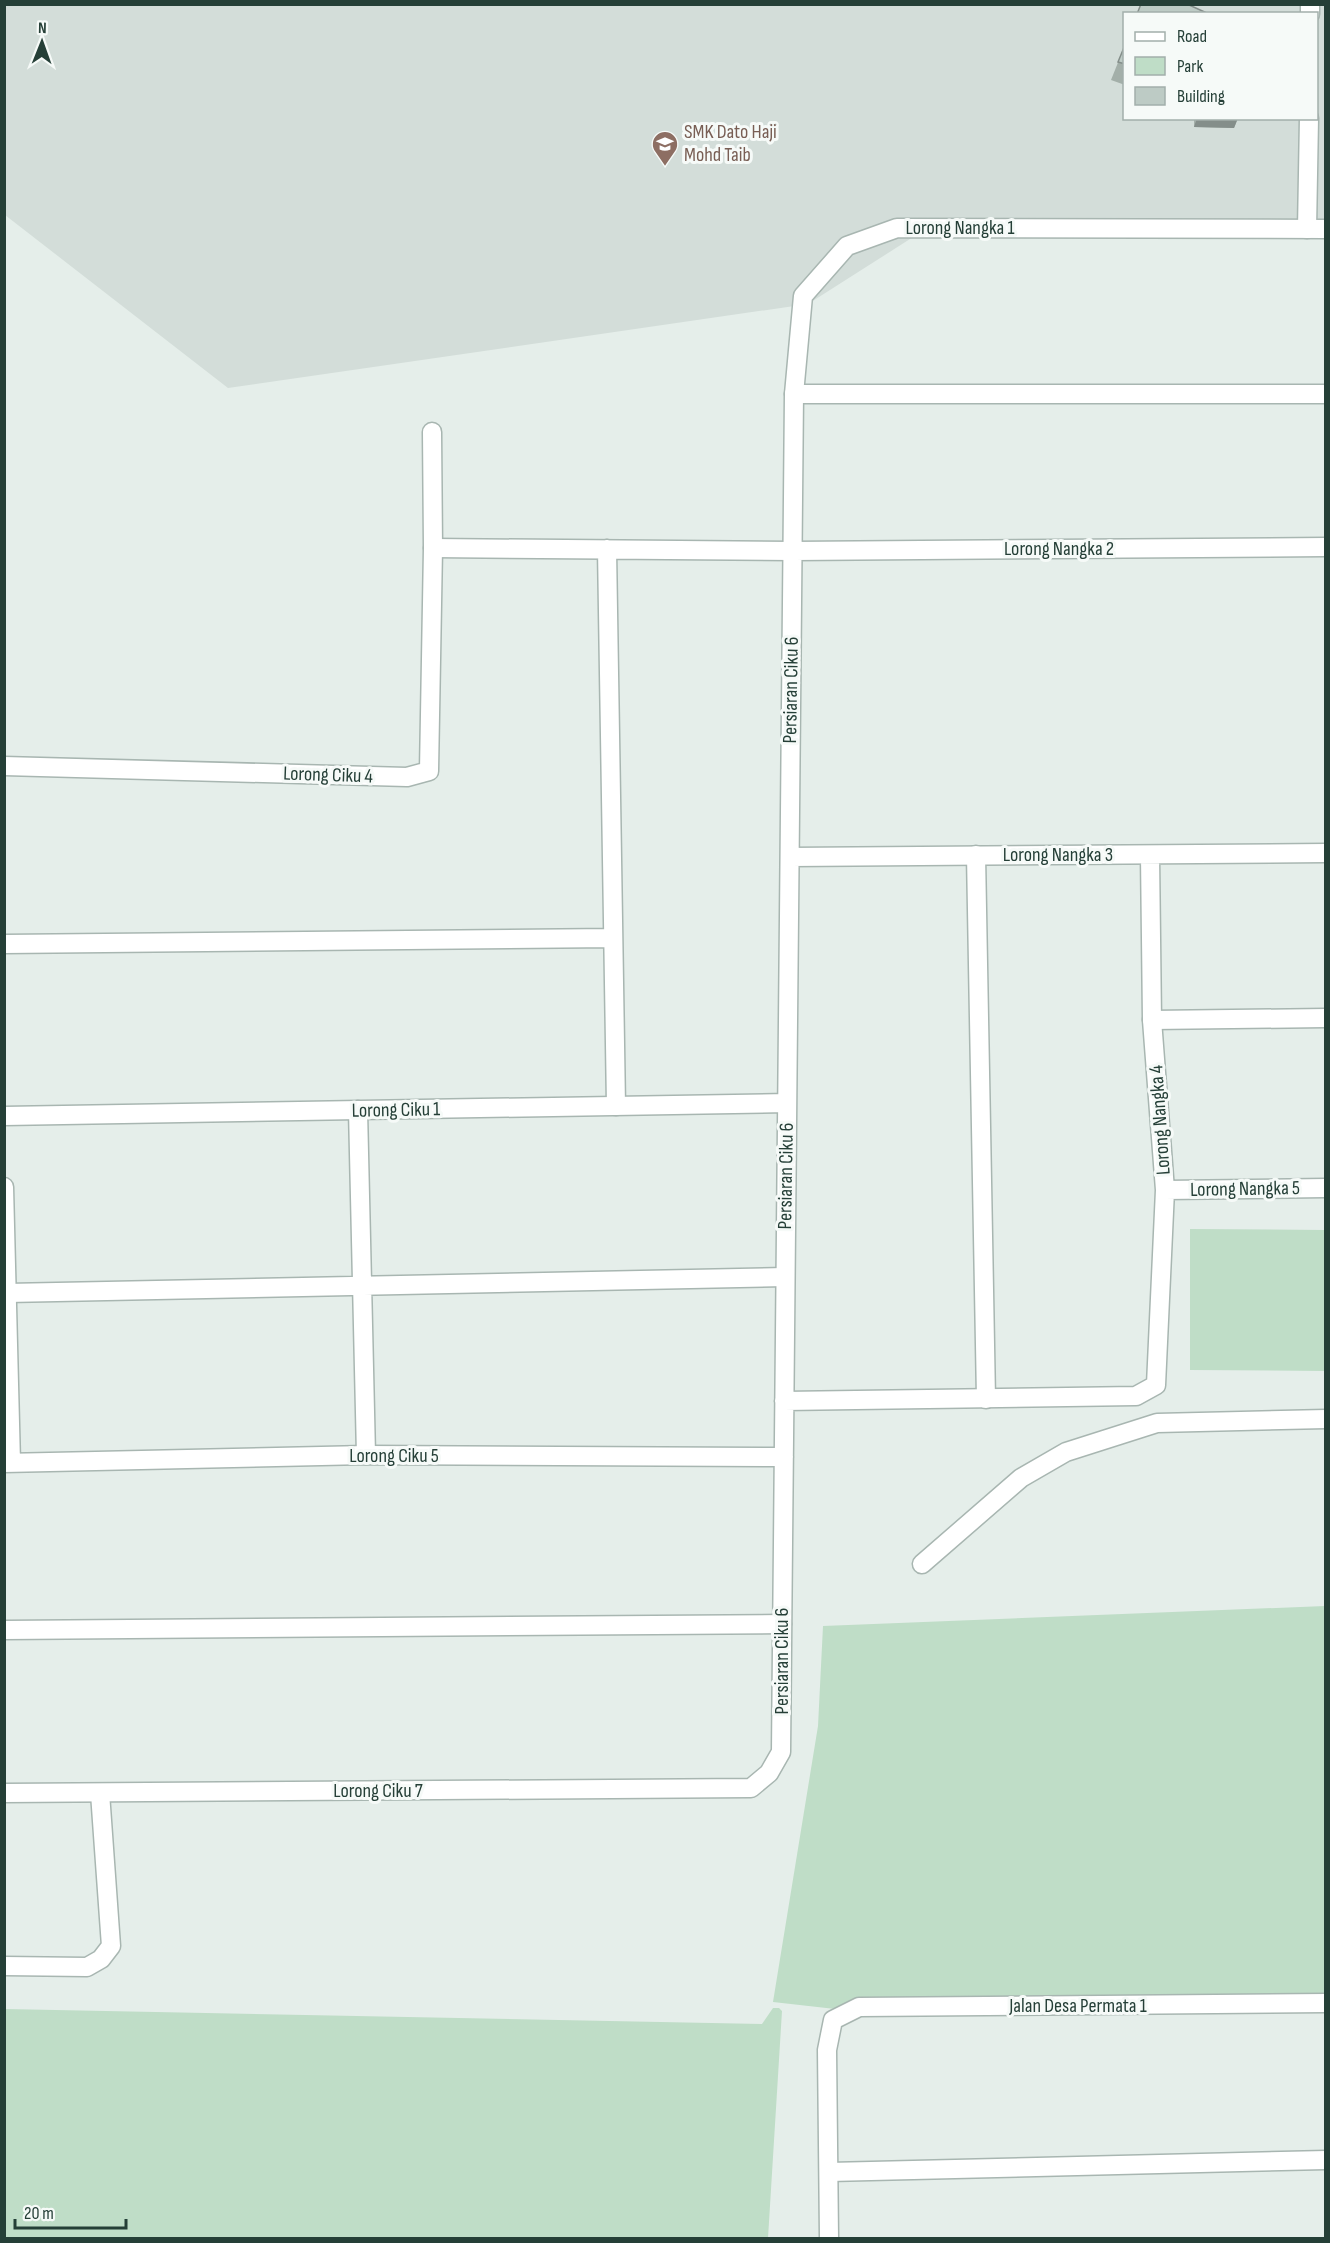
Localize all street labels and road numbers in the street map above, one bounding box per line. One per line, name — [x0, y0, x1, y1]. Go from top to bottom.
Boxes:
street label: Lorong Nangka 1 — [906, 216, 1014, 240]
street label: Lorong Nangka 2 — [1004, 537, 1114, 561]
street label: Persiaran Ciku 6 — [778, 636, 804, 744]
street label: Lorong Ciku 4 — [283, 761, 373, 789]
street label: Lorong Nangka 3 — [1003, 843, 1113, 867]
street label: Lorong Nangka 4 — [1144, 1064, 1176, 1176]
street label: Lorong Ciku 1 — [352, 1097, 440, 1123]
street label: Persiaran Ciku 6 — [773, 1122, 799, 1230]
street label: Lorong Nangka 5 — [1190, 1176, 1300, 1202]
street label: Lorong Ciku 5 — [349, 1444, 439, 1468]
street label: Persiaran Ciku 6 — [770, 1608, 794, 1714]
street label: Lorong Ciku 7 — [333, 1779, 423, 1803]
street label: Jalan Desa Permata 1 — [1008, 1994, 1147, 2018]

